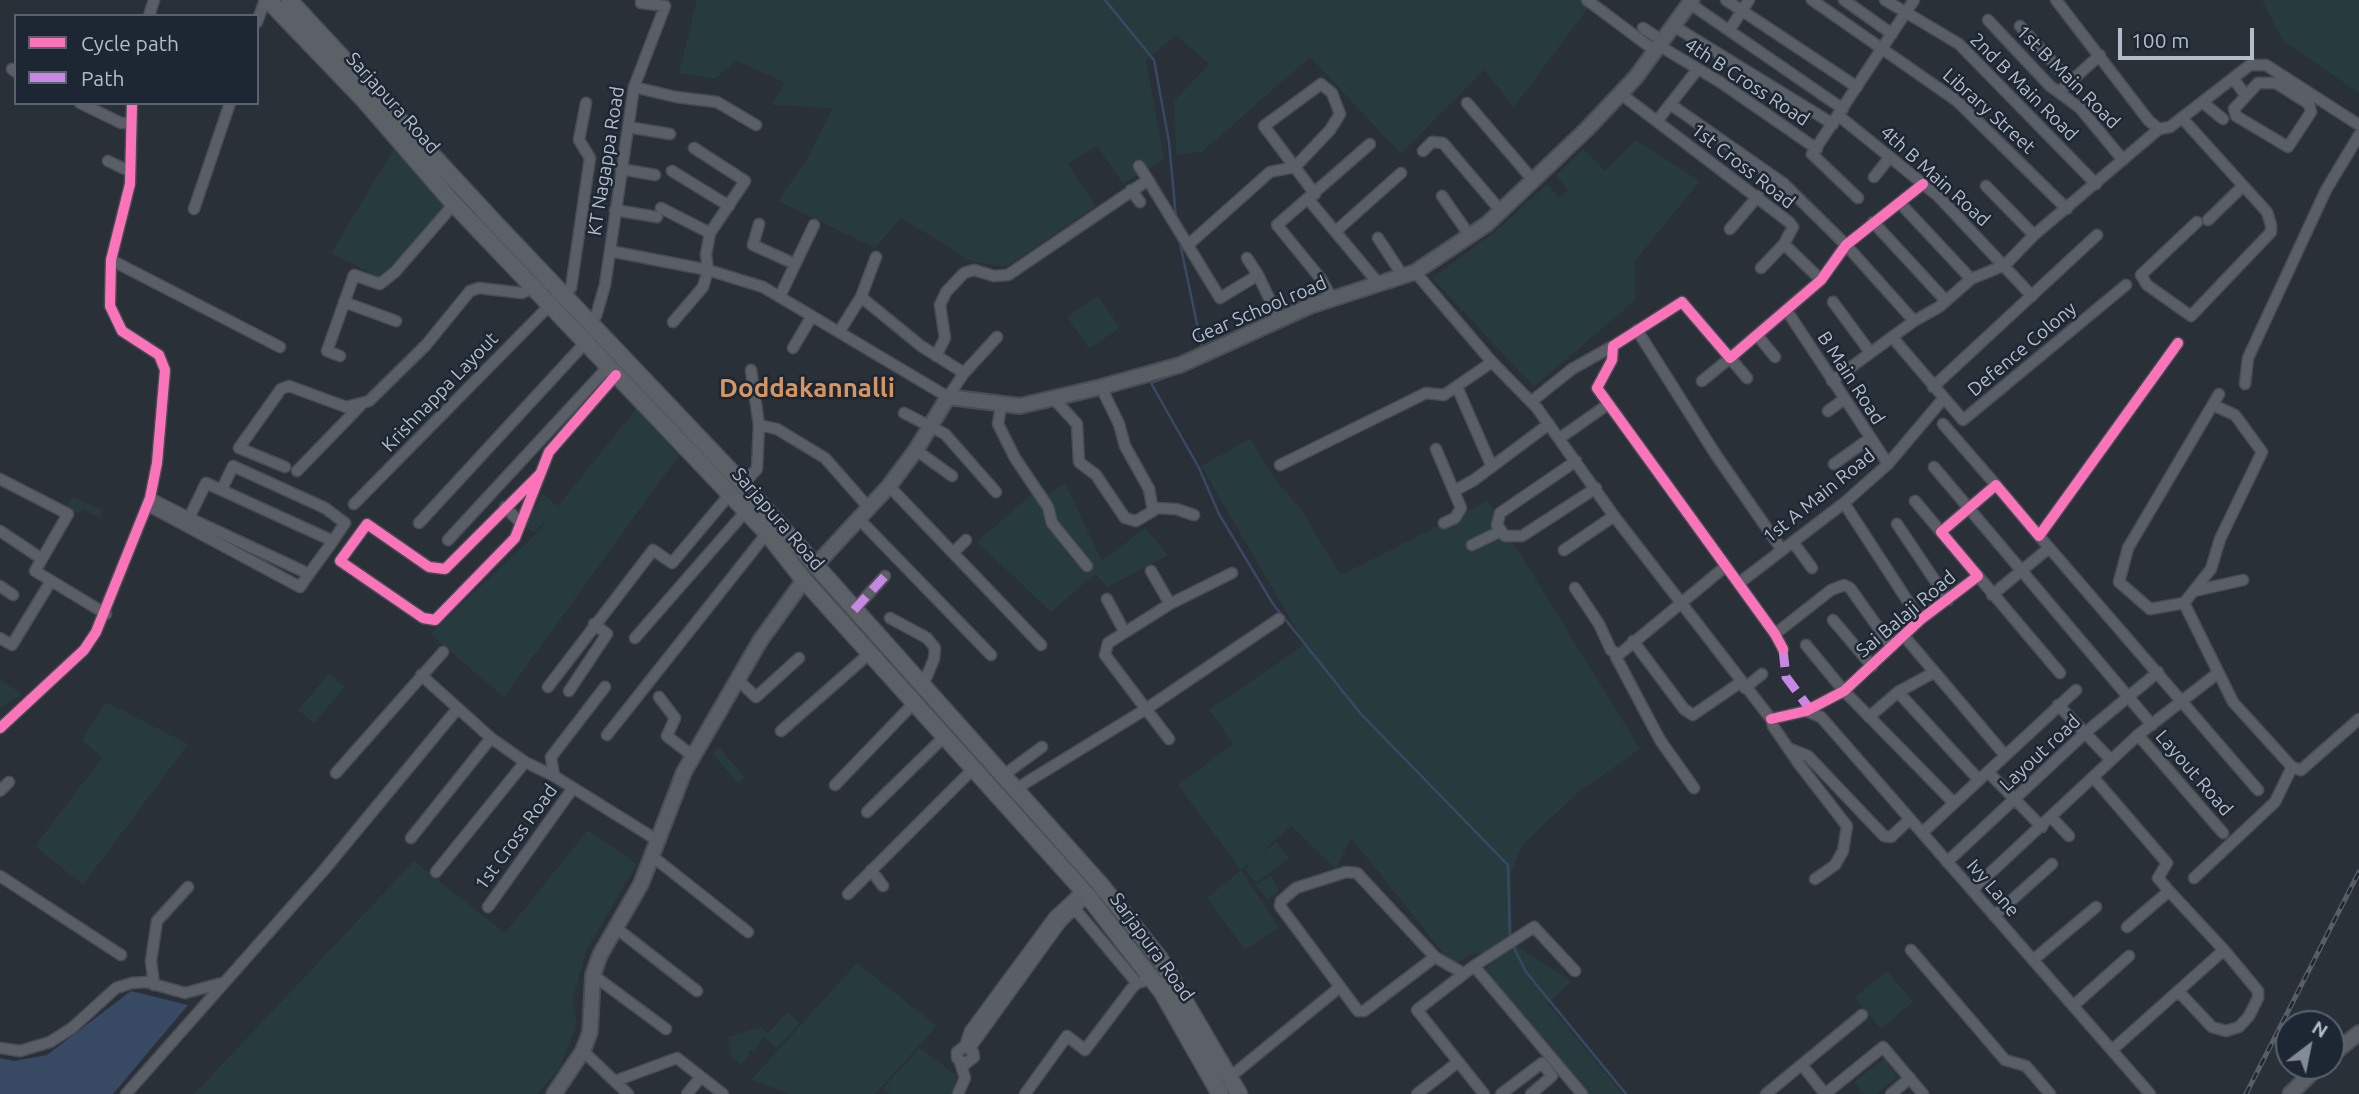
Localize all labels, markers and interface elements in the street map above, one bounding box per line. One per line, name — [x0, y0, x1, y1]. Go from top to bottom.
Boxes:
legend — [14, 14, 259, 105]
scale bar — [2121, 14, 2258, 58]
street label: 1st B Main Road — [2011, 20, 2125, 134]
street label: 2nd B Main Road — [1965, 28, 2083, 146]
text: 100 m — [2131, 28, 2189, 52]
text: Cycle path — [81, 31, 179, 55]
street label: 4th B Cross Road — [1680, 33, 1814, 131]
street label: Sarjapura Road — [342, 48, 444, 158]
street label: Library Street — [1938, 64, 2040, 158]
text: Path — [81, 66, 124, 90]
street label: KT Nagappa Road — [583, 85, 629, 237]
street label: 1st Cross Road — [1687, 118, 1799, 214]
street label: 4th B Main Road — [1875, 121, 1995, 231]
street label: Gear School road — [1188, 271, 1330, 349]
street label: Defence Colony — [1963, 297, 2081, 401]
street label: Krishnappa Layout — [377, 327, 503, 457]
street label: B Main Road — [1812, 327, 1890, 429]
district label: Doddakannalli — [719, 372, 895, 404]
street label: 1st A Main Road — [1758, 444, 1880, 548]
street label: Sarjapura Road — [727, 463, 829, 575]
street label: Sai Balaji Road — [1852, 566, 1960, 662]
street label: Layout road — [1995, 710, 2085, 796]
street label: Layout Road — [2151, 725, 2237, 821]
street label: 1st Cross Road — [470, 780, 562, 894]
street label: Ivy Lane — [1962, 855, 2024, 921]
street label: Sarjapura Road — [1105, 888, 1199, 1006]
north arrow — [2275, 1010, 2345, 1080]
text: N — [2308, 1016, 2332, 1042]

